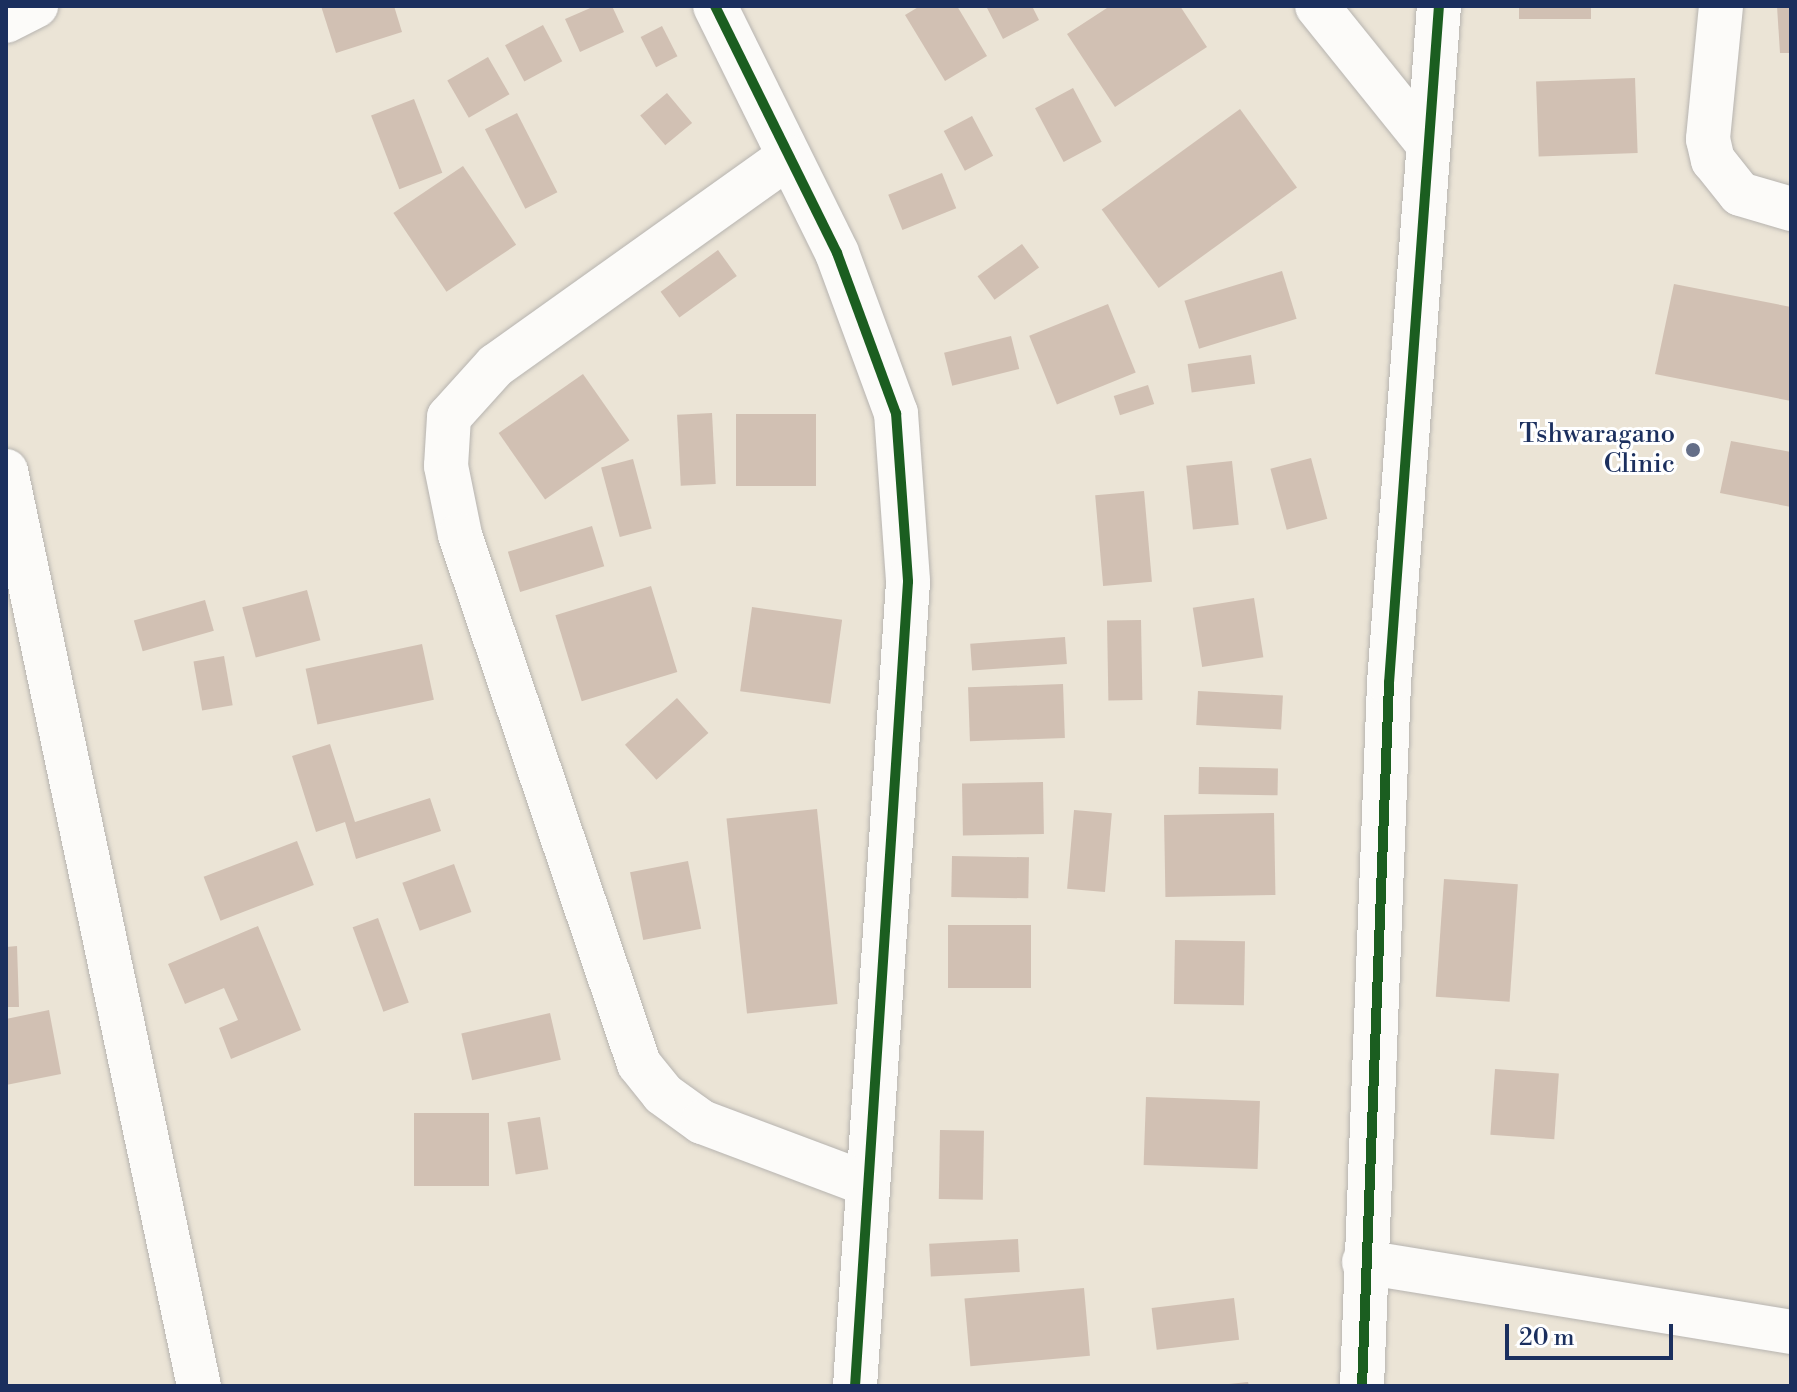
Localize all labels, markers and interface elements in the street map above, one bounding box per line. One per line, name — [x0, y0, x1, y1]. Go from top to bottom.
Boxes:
place label: Tshwaragano Clinic — [1519, 419, 1675, 480]
marker: Tshwaragano Clinic — [1682, 439, 1704, 461]
scale bar — [1509, 1308, 1677, 1358]
text: 20 m — [1519, 1323, 1575, 1353]

